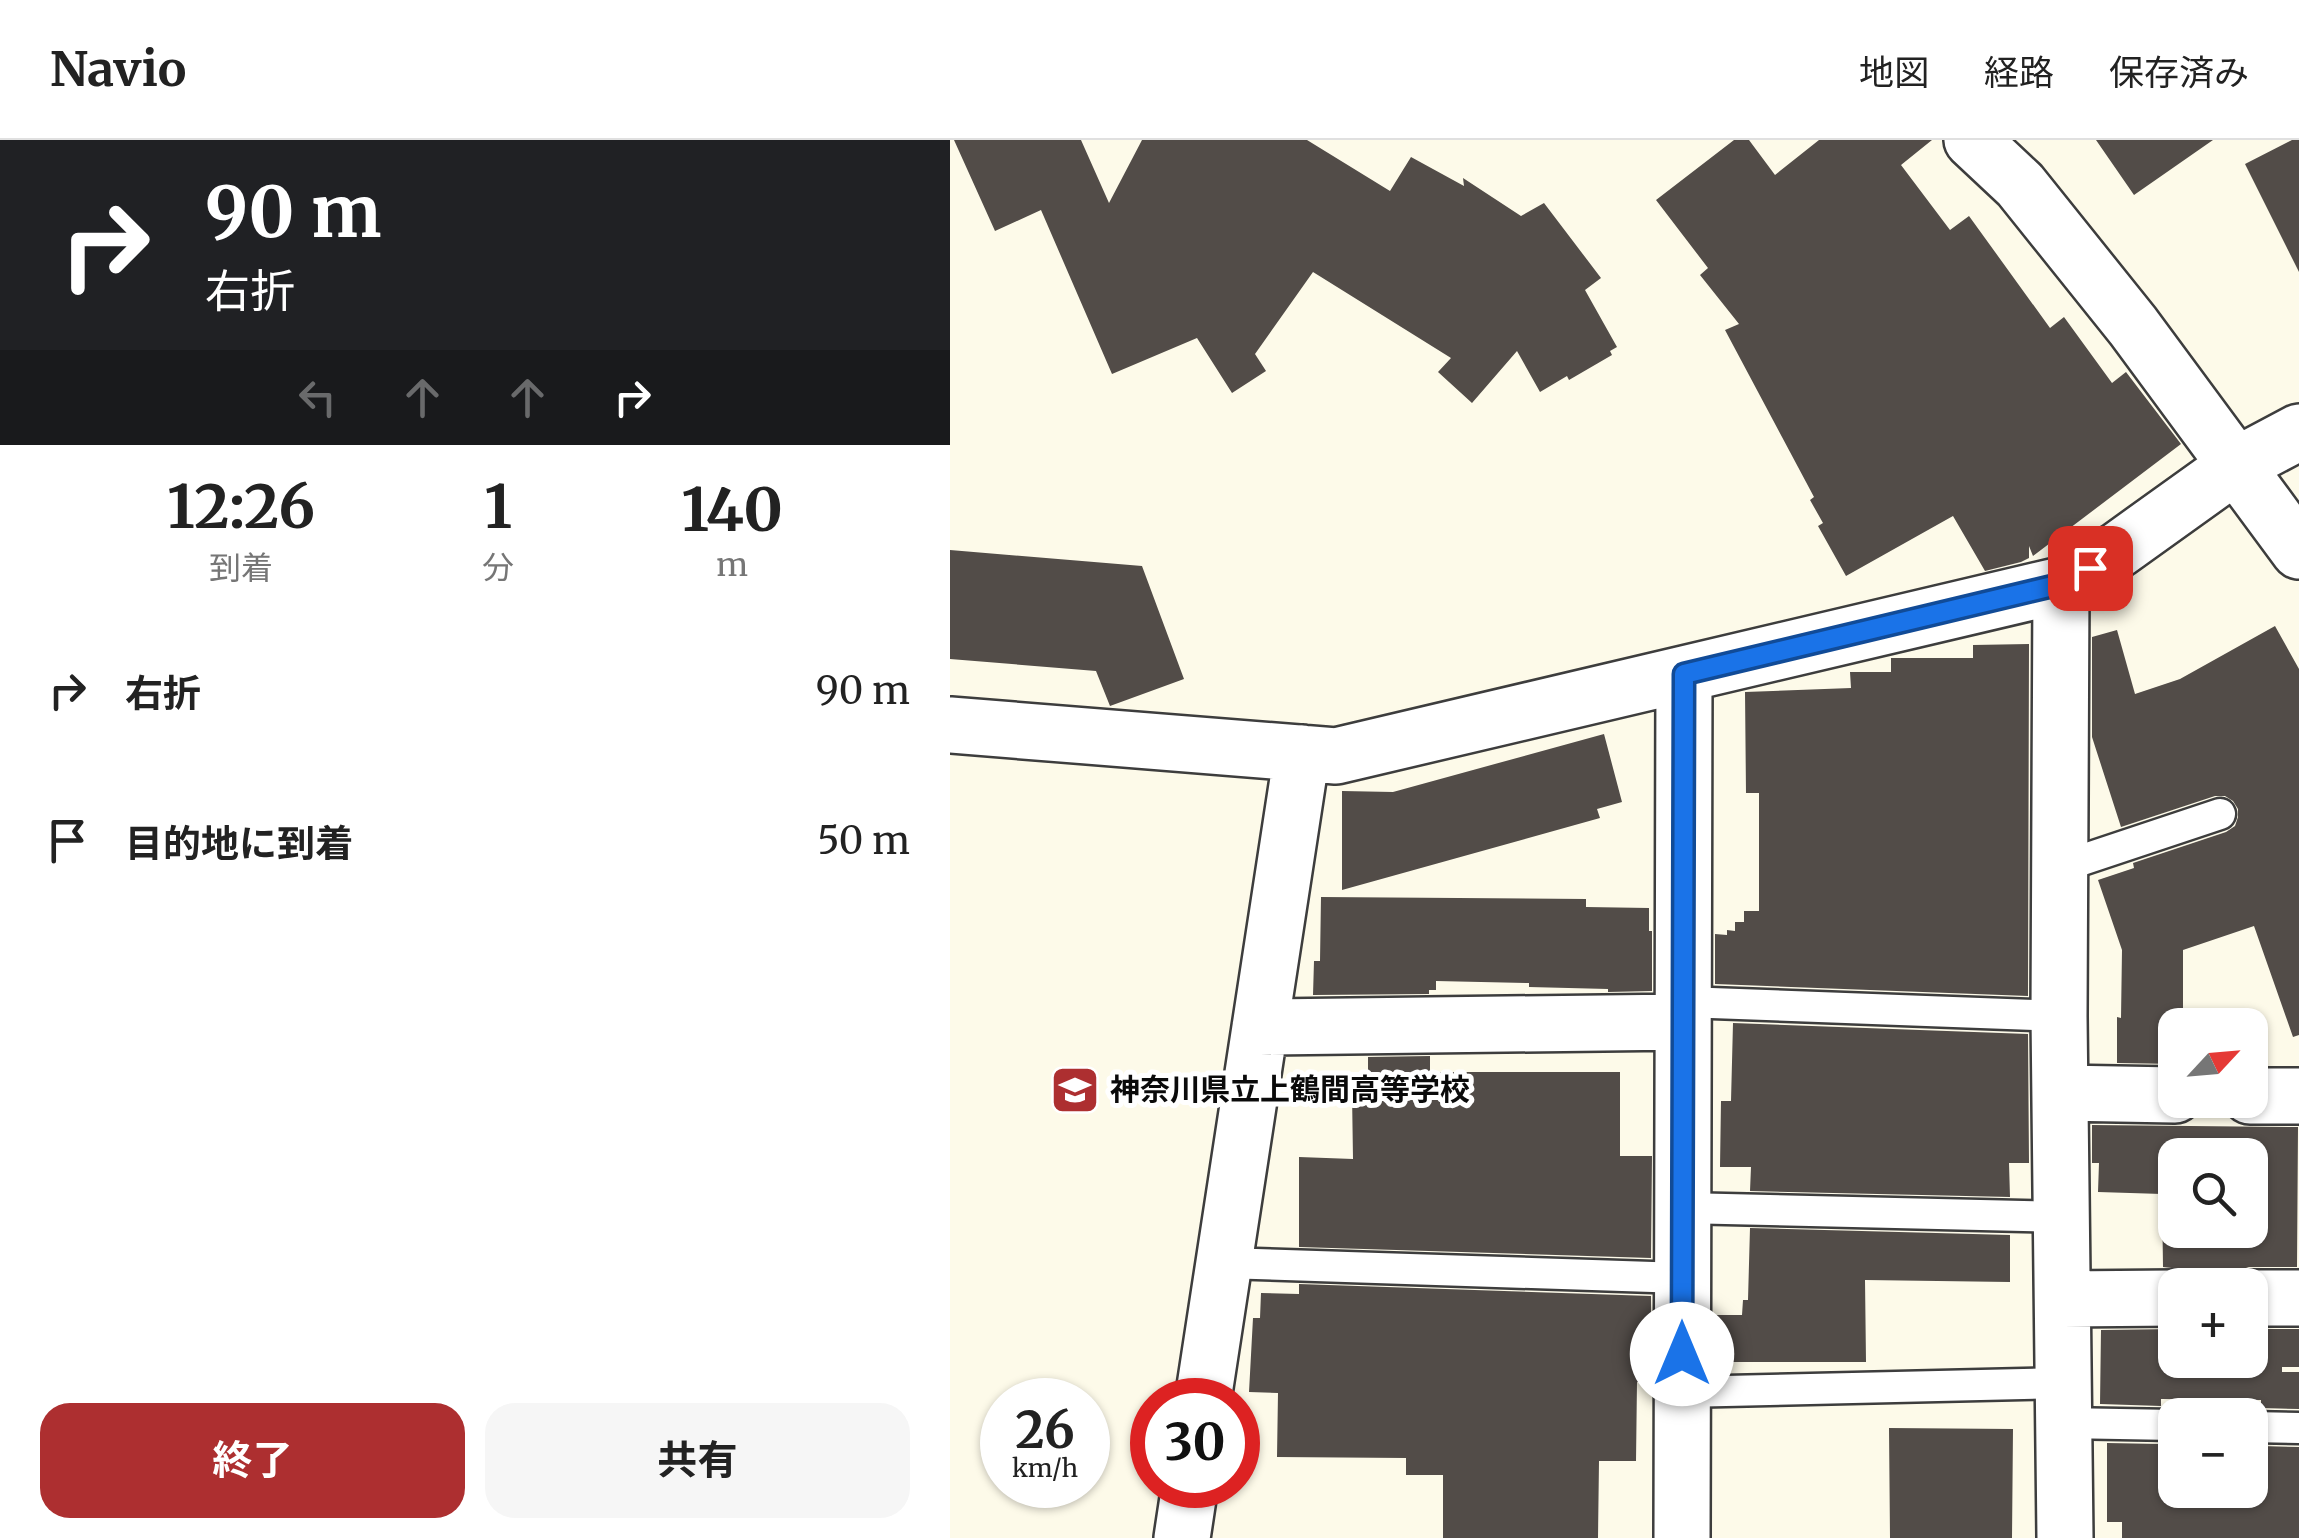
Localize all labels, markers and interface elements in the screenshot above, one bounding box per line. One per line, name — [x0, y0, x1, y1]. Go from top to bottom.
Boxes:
text: Navio — [50, 39, 186, 99]
text: 地図 — [1859, 51, 1929, 95]
text: 経路 — [1984, 51, 2054, 95]
text: 保存済み — [2109, 51, 2249, 95]
text: 90 m — [205, 168, 382, 256]
icon: right — [40, 180, 170, 310]
text: 右折 — [205, 263, 295, 319]
icon: left — [290, 370, 345, 425]
icon: ahead — [395, 370, 450, 425]
icon: ahead — [500, 370, 555, 425]
icon: right — [605, 370, 660, 425]
text: 12:26 — [167, 469, 315, 544]
text: 1 — [484, 469, 512, 544]
text: 140 — [681, 472, 783, 547]
pin — [2048, 526, 2133, 611]
icon: arrive — [2063, 541, 2118, 596]
text: m — [716, 545, 748, 585]
text: 到着 — [209, 548, 273, 588]
text: 分 — [482, 548, 514, 588]
icon: right — [40, 663, 95, 718]
text: 90 m — [816, 667, 910, 714]
text: 右折 — [125, 670, 201, 717]
icon: arrive — [40, 813, 95, 868]
text: 50 m — [817, 817, 910, 864]
text: 目的地に到着 — [125, 820, 353, 867]
north arrow — [2158, 1008, 2268, 1118]
map controls — [2158, 1008, 2268, 1508]
school or university icon: 神奈川県立上鶴間高等学校 — [1049, 1064, 1101, 1116]
place label: 神奈川県立上鶴間高等学校 — [1110, 1070, 1470, 1108]
button: search — [2158, 1138, 2268, 1248]
button: + — [2158, 1268, 2268, 1378]
position arrow — [1630, 1302, 1734, 1406]
speed limit sign: 30 — [1130, 1378, 1260, 1508]
button: − — [2158, 1398, 2268, 1508]
text: 26 — [1015, 1399, 1075, 1462]
button: 終了 — [40, 1403, 465, 1518]
button: 共有 — [485, 1403, 910, 1518]
text: km/h — [1012, 1452, 1078, 1484]

